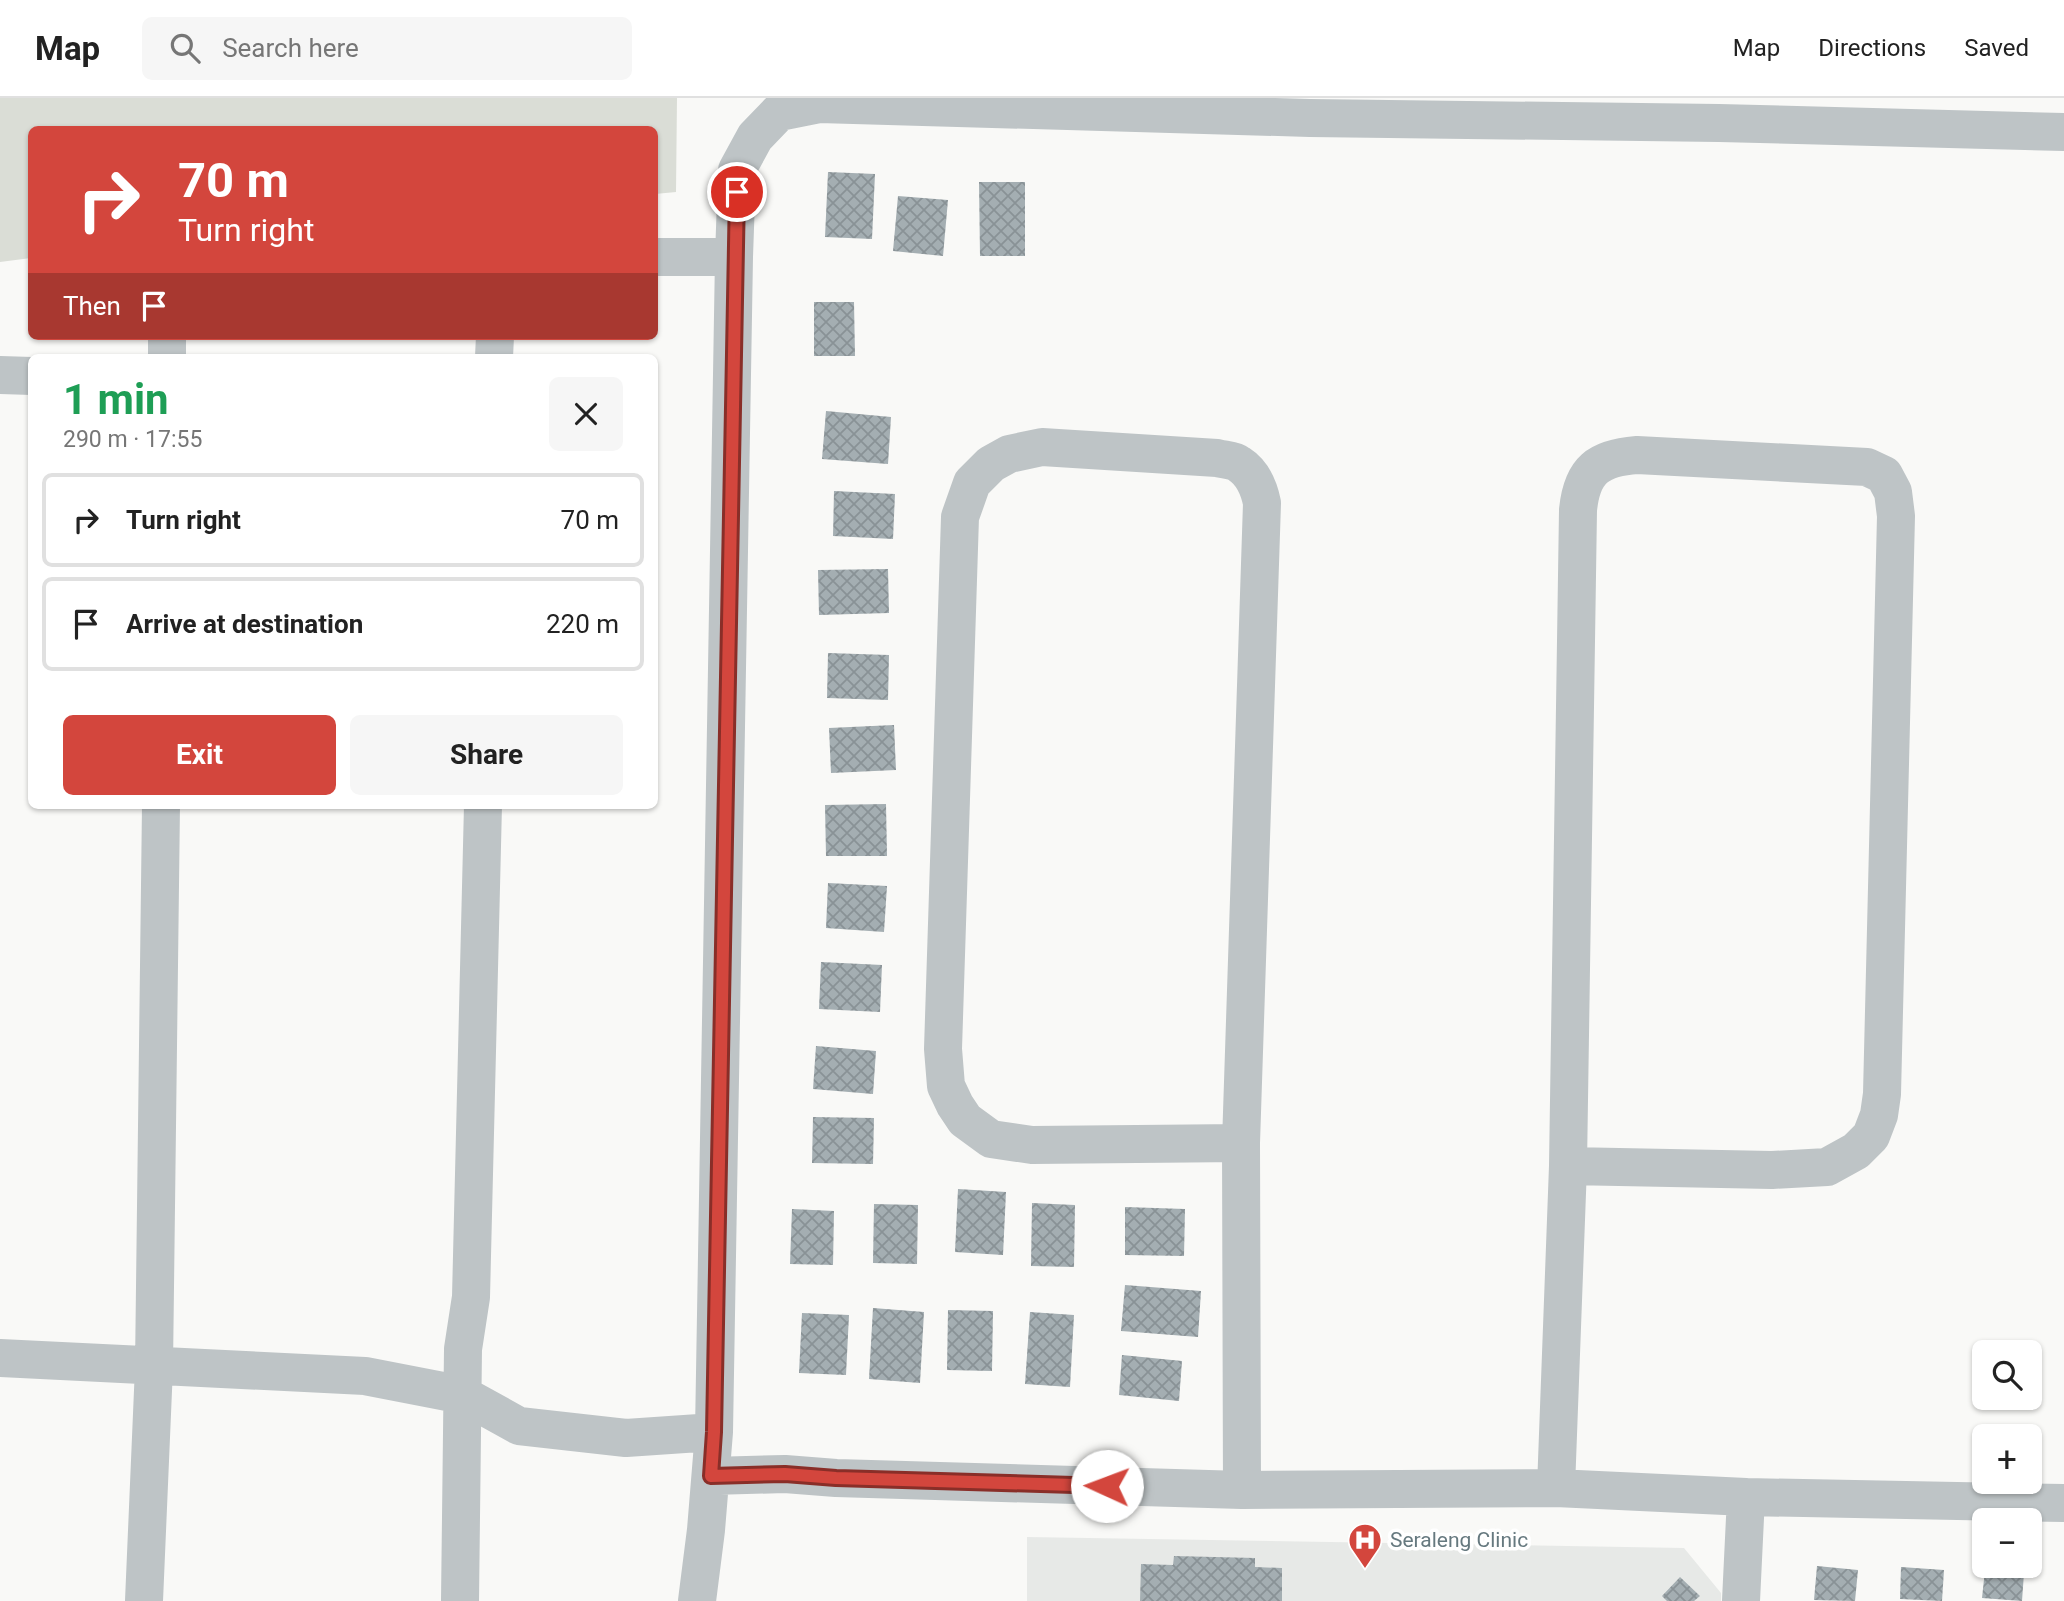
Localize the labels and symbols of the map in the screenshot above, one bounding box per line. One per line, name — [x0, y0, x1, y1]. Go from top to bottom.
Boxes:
pin — [707, 162, 767, 222]
position arrow — [1070, 1449, 1144, 1523]
hospital icon: Seraleng Clinic — [1346, 1521, 1384, 1570]
place label: Seraleng Clinic — [1390, 1528, 1528, 1552]

